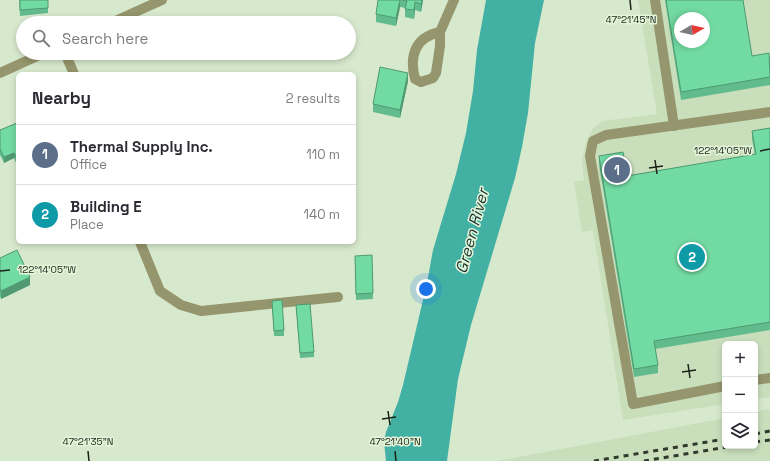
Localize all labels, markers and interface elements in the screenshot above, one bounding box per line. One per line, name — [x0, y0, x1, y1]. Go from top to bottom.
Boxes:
north arrow — [674, 12, 710, 48]
text: 47°21'45"N — [606, 13, 656, 26]
search box — [16, 16, 356, 60]
icon: search — [30, 27, 52, 49]
text: Search here — [62, 29, 148, 48]
text: Nearby — [32, 87, 91, 109]
text: 2 results — [286, 90, 340, 107]
text: Thermal Supply Inc. — [70, 137, 213, 156]
text: 122°14'05"W — [694, 144, 752, 157]
text: 1 — [42, 146, 48, 163]
text: 110 m — [306, 146, 340, 163]
pin: 1 — [604, 155, 630, 185]
text: Office — [70, 156, 107, 173]
water label: Green River — [451, 184, 494, 276]
text: Building E — [70, 197, 142, 216]
text: 2 — [41, 206, 49, 223]
text: 140 m — [304, 206, 340, 223]
text: Place — [70, 216, 104, 233]
pin: 2 — [679, 242, 705, 272]
text: 122°14'05"W — [18, 263, 76, 276]
your location — [416, 279, 436, 299]
map controls — [722, 341, 758, 449]
button: + — [722, 341, 758, 377]
button: − — [722, 377, 758, 413]
button: layers — [722, 413, 758, 449]
text: 47°21'35"N — [62, 435, 114, 448]
text: 47°21'40"N — [369, 435, 421, 448]

